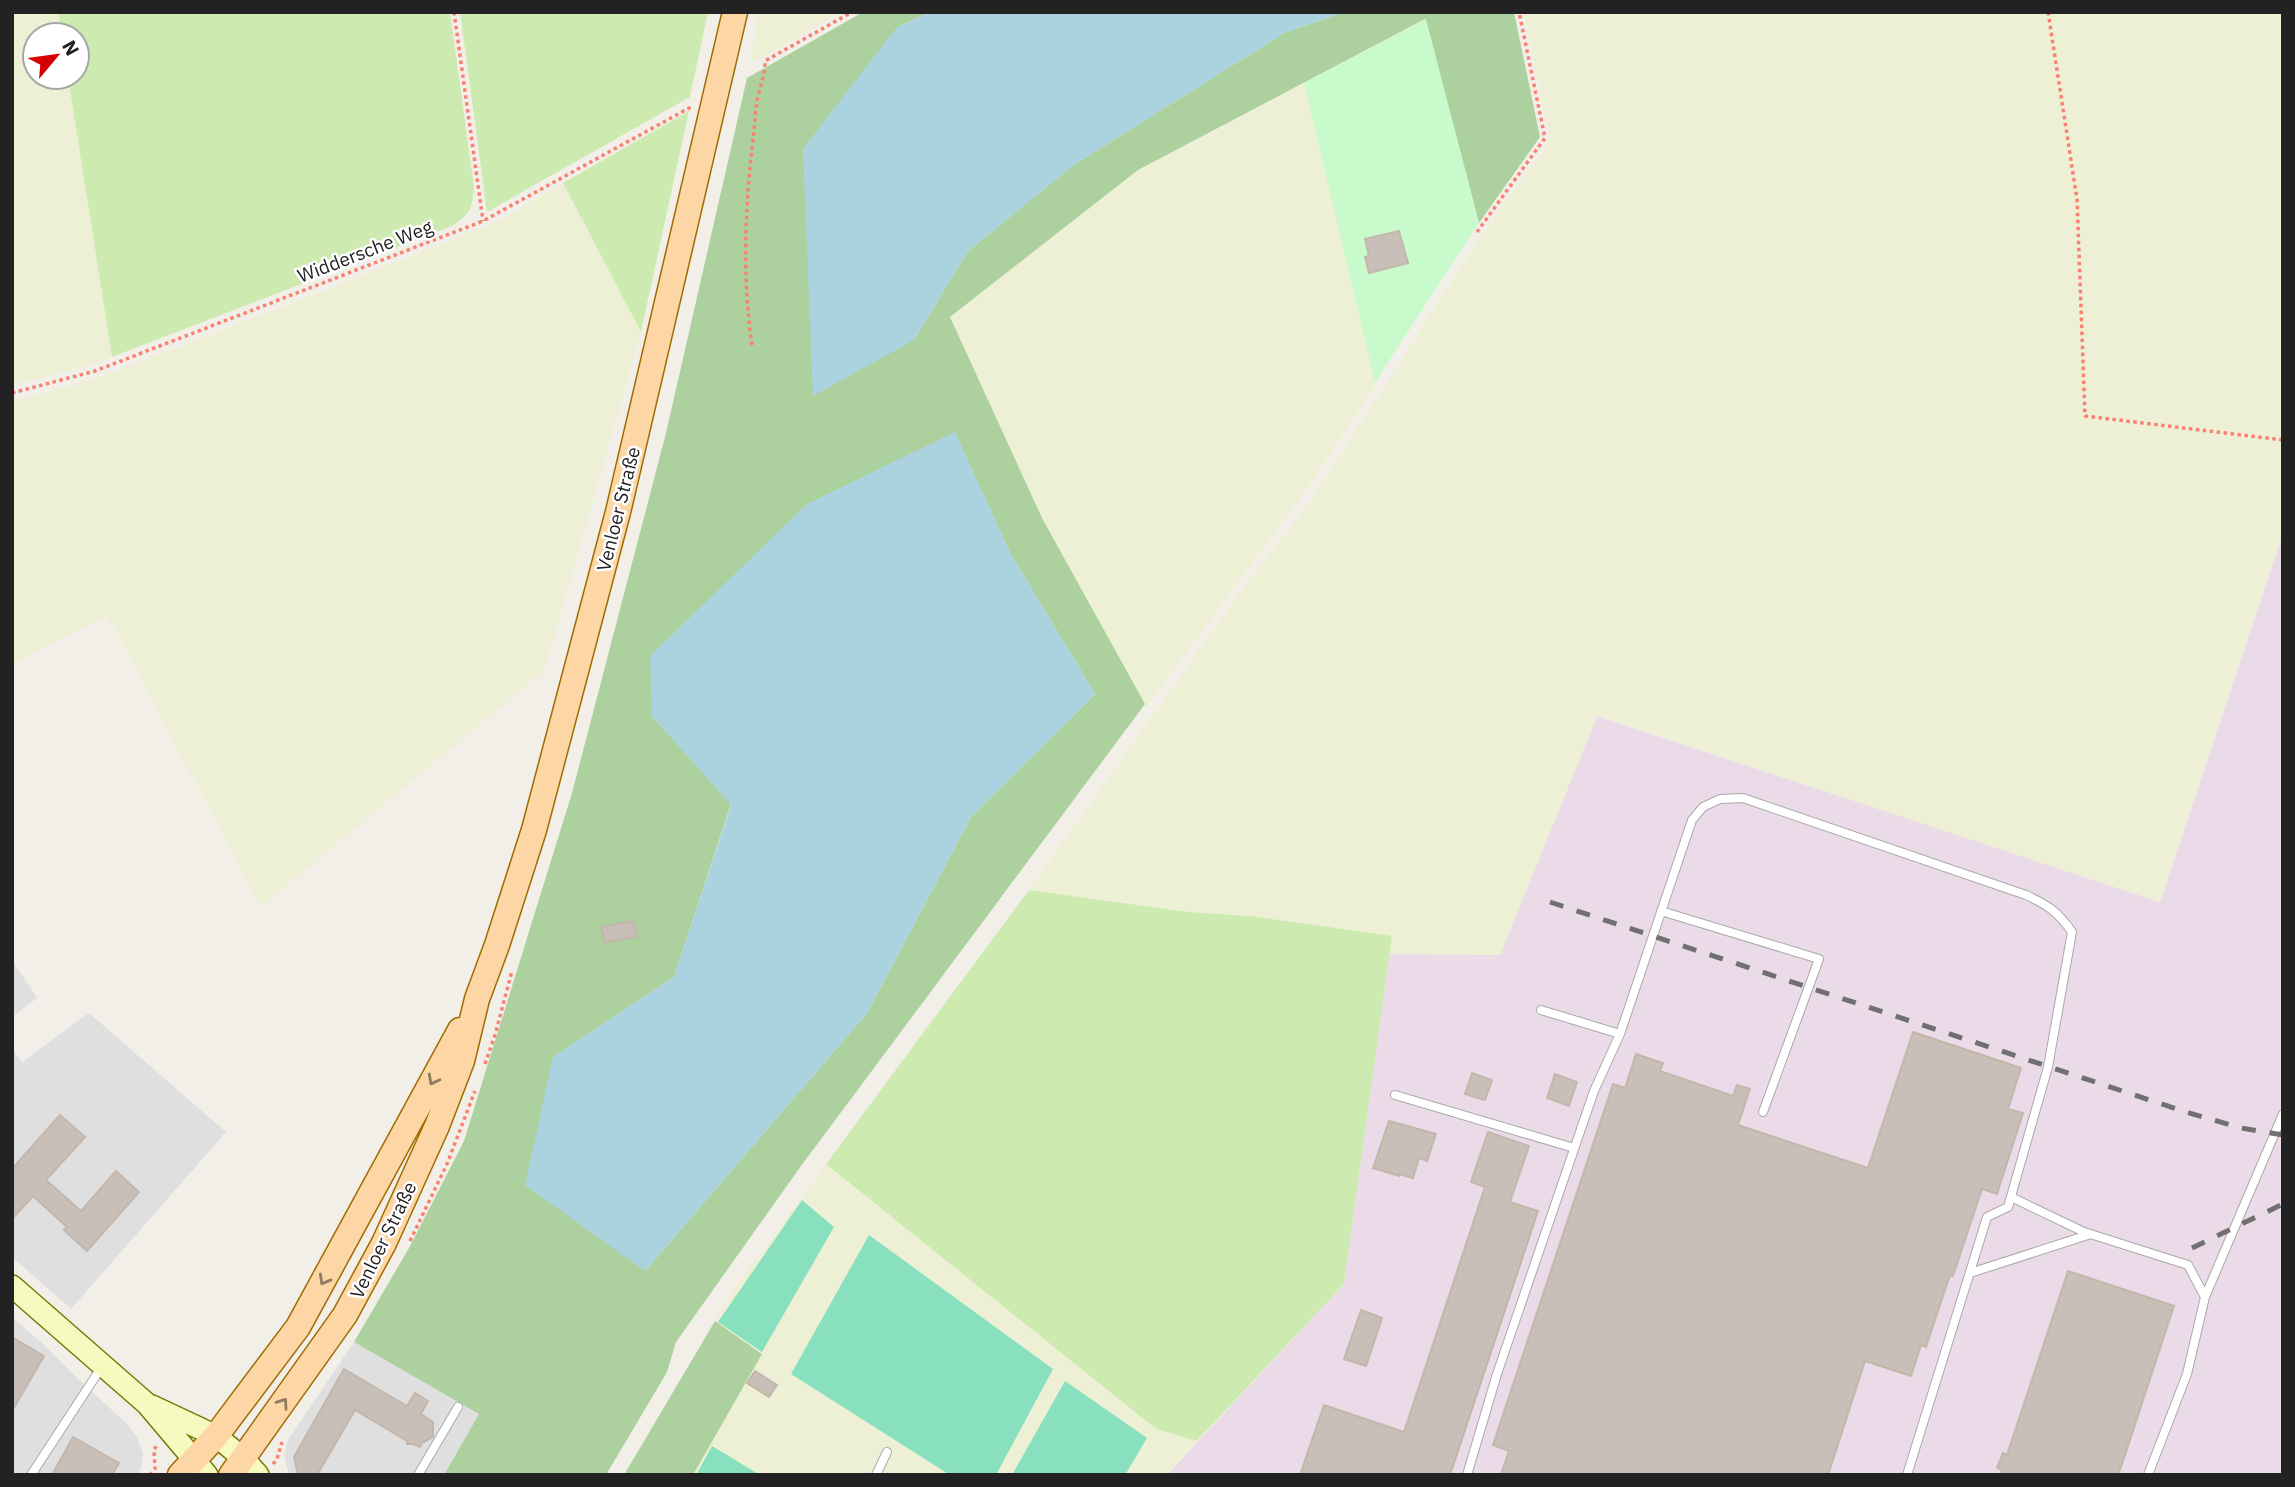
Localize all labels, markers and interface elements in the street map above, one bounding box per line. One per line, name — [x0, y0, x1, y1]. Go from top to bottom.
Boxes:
north arrow — [21, 21, 91, 91]
text: N — [57, 36, 85, 60]
street label: Widdersche Weg — [294, 214, 436, 288]
street label: Venloer Straße — [591, 444, 645, 574]
one-way arrow — [428, 1073, 441, 1085]
street label: Venloer Straße — [344, 1178, 422, 1302]
one-way arrow — [319, 1273, 332, 1285]
one-way arrow — [275, 1398, 287, 1411]

